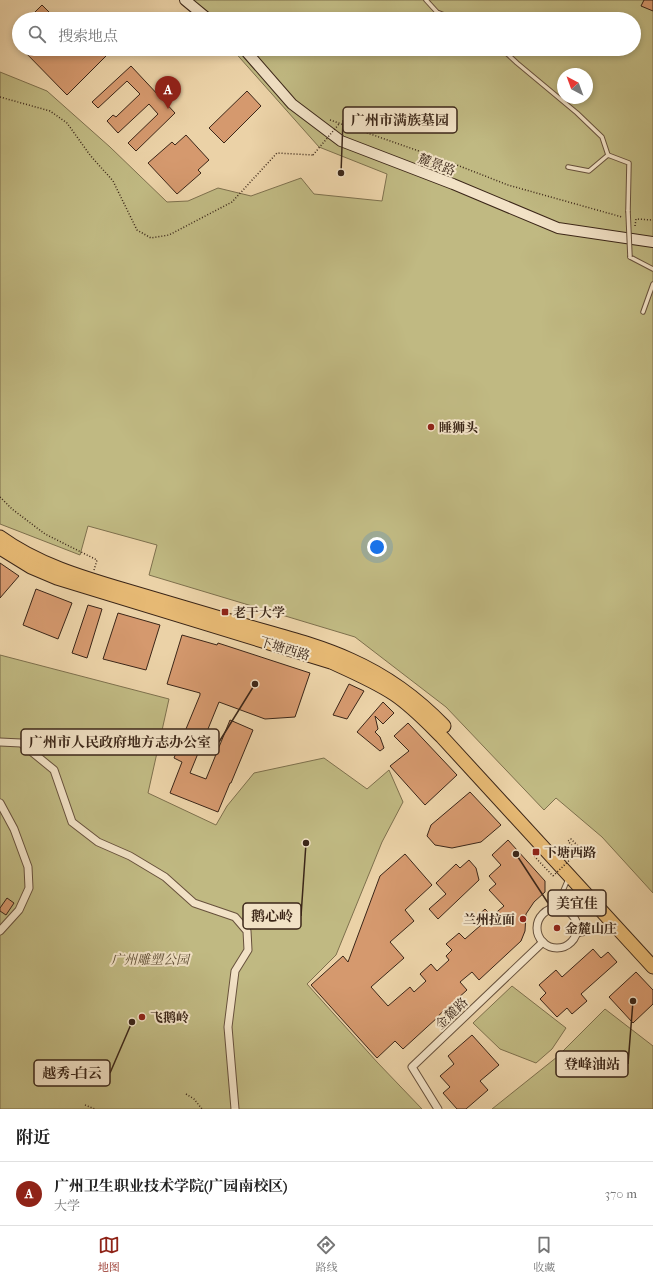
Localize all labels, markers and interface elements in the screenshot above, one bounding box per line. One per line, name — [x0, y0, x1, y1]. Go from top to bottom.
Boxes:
search box — [12, 12, 641, 56]
icon: search — [26, 23, 48, 45]
text: 搜索地点 — [58, 27, 118, 45]
north arrow — [557, 68, 593, 104]
pin: A — [155, 76, 181, 109]
callout: 广州市满族墓园 — [343, 107, 457, 133]
text: 广州市满族墓园 — [351, 112, 449, 129]
street label: 麓景路 — [416, 150, 458, 178]
place label: 睡狮头 — [439, 420, 478, 435]
marker: 睡狮头 — [426, 422, 436, 432]
your location — [367, 537, 387, 557]
place label: 老干大学 — [233, 605, 285, 620]
marker: 老干大学 — [220, 607, 230, 617]
street label: 下塘西路 — [258, 634, 312, 663]
callout: 广州市人民政府地方志办公室 — [21, 729, 219, 755]
text: 广州市人民政府地方志办公室 — [29, 734, 211, 751]
place label: 下塘西路 — [544, 845, 596, 860]
marker: 下塘西路 — [531, 847, 541, 857]
callout: 美宜佳 — [548, 890, 606, 916]
text: 美宜佳 — [556, 895, 598, 912]
callout: 鹅心岭 — [243, 903, 301, 929]
text: 鹅心岭 — [251, 908, 293, 925]
place label: 兰州拉面 — [463, 912, 515, 927]
marker: 兰州拉面 — [518, 914, 528, 924]
place label: 金麓山庄 — [565, 921, 617, 936]
marker: 金麓山庄 — [552, 923, 562, 933]
park label: 广州雕塑公园 — [111, 952, 191, 967]
street label: 金麓路 — [432, 994, 471, 1032]
place label: 飞鹅岭 — [150, 1010, 189, 1025]
marker: 飞鹅岭 — [137, 1012, 147, 1022]
callout: 登峰油站 — [556, 1051, 628, 1077]
text: 登峰油站 — [564, 1056, 620, 1073]
callout: 越秀-白云 — [34, 1060, 110, 1086]
text: 越秀-白云 — [42, 1065, 102, 1082]
text: 附近 — [16, 1127, 50, 1147]
text: 广州卫生职业技术学院(广园南校区) — [54, 1177, 287, 1195]
text: A — [25, 1186, 33, 1201]
text: 370 m — [605, 1186, 637, 1201]
text: 大学 — [54, 1198, 80, 1213]
tab: 地图 — [98, 1234, 120, 1274]
tab: 路线 — [315, 1234, 337, 1274]
tab: 收藏 — [533, 1234, 555, 1274]

